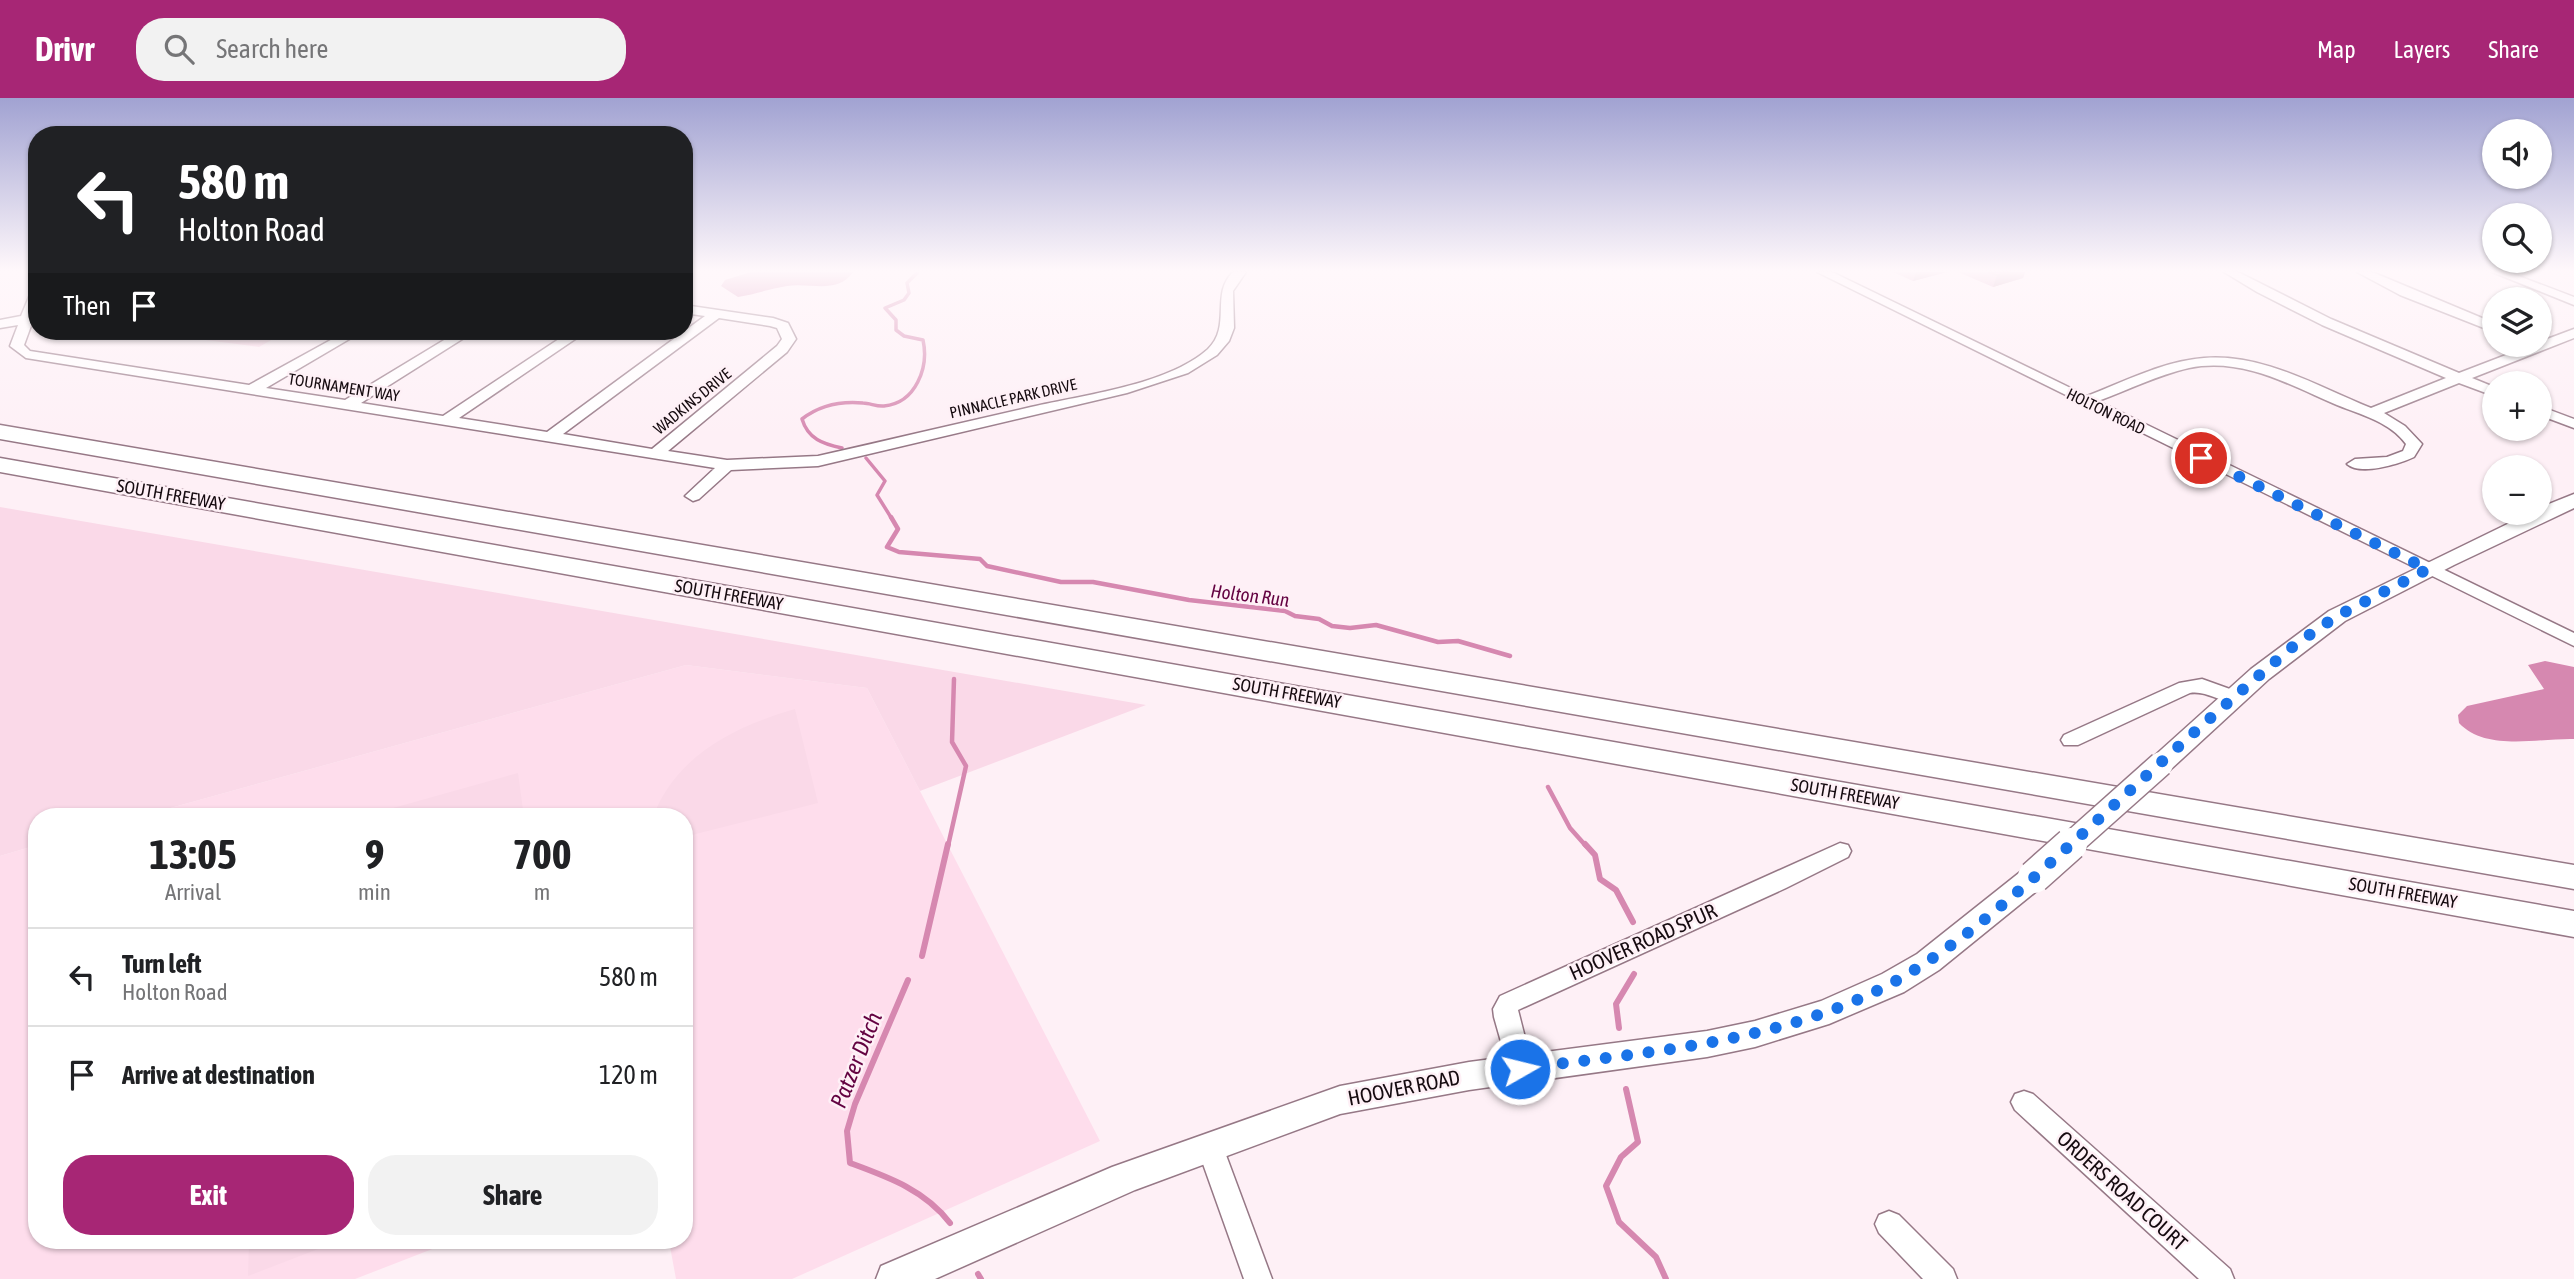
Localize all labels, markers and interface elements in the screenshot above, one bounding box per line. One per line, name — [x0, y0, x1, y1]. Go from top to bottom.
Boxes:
search box — [136, 18, 626, 81]
text: Drivr — [35, 30, 94, 68]
icon: search — [160, 30, 198, 68]
text: Search here — [216, 34, 328, 64]
text: Map — [2317, 36, 2356, 63]
text: Layers — [2394, 36, 2450, 63]
text: Share — [2488, 36, 2539, 63]
map controls — [2482, 119, 2552, 525]
button: sound — [2482, 119, 2552, 189]
text: 580 m — [178, 153, 289, 209]
icon: left — [63, 154, 154, 245]
button: search — [2482, 203, 2552, 273]
text: Holton Road — [178, 211, 325, 248]
icon: arrive — [125, 287, 163, 325]
button: layers — [2482, 287, 2552, 357]
text: Then — [63, 291, 111, 321]
street label: WADKINS DRIVE — [650, 364, 734, 438]
street label: TOURNAMENT WAY — [287, 369, 402, 405]
button: + — [2482, 371, 2552, 441]
street label: PINNACLE PARK DRIVE — [948, 375, 1078, 421]
street label: HOLTON ROAD — [2064, 384, 2148, 438]
pin — [2171, 428, 2231, 488]
icon: arrive — [2182, 439, 2220, 477]
button: − — [2482, 455, 2552, 525]
street label: SOUTH FREEWAY — [115, 475, 227, 514]
street label: SOUTH FREEWAY — [673, 575, 785, 614]
water label: Holton Run — [1209, 579, 1291, 611]
street label: SOUTH FREEWAY — [1231, 673, 1343, 712]
street label: SOUTH FREEWAY — [1789, 774, 1901, 813]
text: 13:05 — [149, 830, 237, 878]
text: 9 — [365, 830, 384, 878]
text: 700 — [512, 830, 572, 878]
street label: SOUTH FREEWAY — [2347, 873, 2459, 912]
text: Arrival — [165, 879, 221, 905]
text: min — [358, 879, 391, 905]
text: m — [534, 879, 550, 905]
street label: HOOVER ROAD SPUR — [1565, 898, 1720, 984]
text: Turn left — [122, 949, 202, 979]
icon: left — [63, 958, 101, 996]
text: 580 m — [599, 962, 658, 992]
text: Holton Road — [122, 979, 228, 1005]
water label: Patzer Ditch — [825, 1008, 887, 1112]
position arrow — [1483, 1032, 1557, 1106]
icon: arrive — [63, 1056, 101, 1094]
text: Arrive at destination — [122, 1060, 315, 1090]
text: 120 m — [599, 1060, 658, 1090]
street label: HOOVER ROAD — [1346, 1064, 1462, 1110]
street label: ORDERS ROAD COURT — [2053, 1126, 2193, 1255]
button: Exit — [63, 1155, 354, 1235]
button: Share — [368, 1155, 658, 1235]

